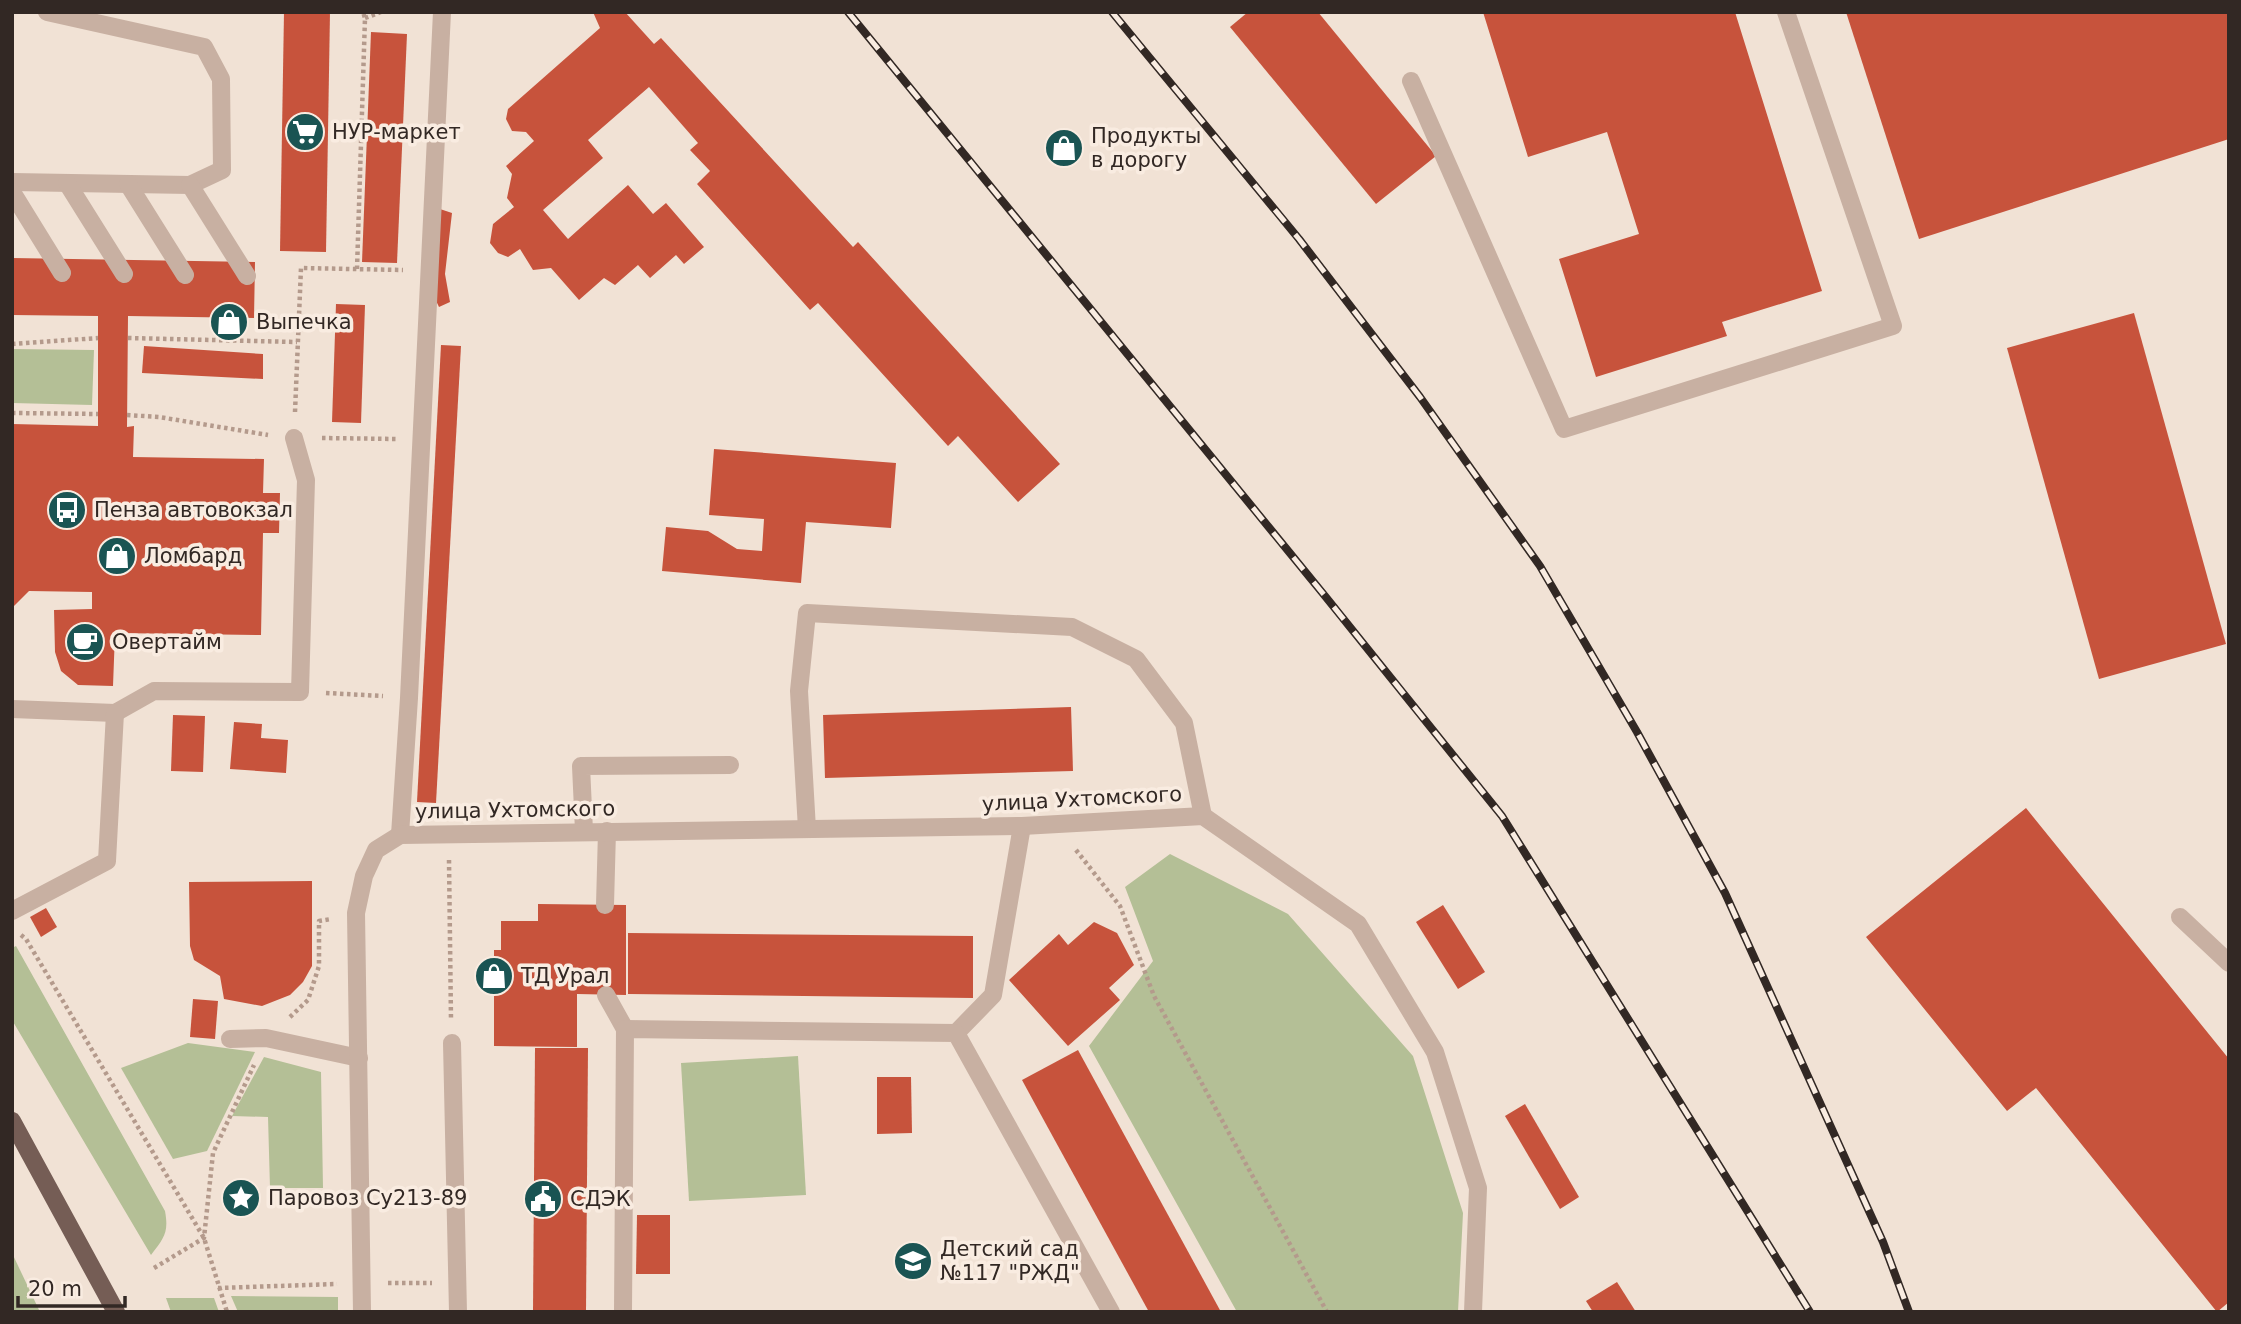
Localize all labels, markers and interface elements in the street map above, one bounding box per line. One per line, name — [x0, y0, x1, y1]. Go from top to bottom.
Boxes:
supermarket icon: НУР-маркет — [284, 111, 326, 153]
place label: НУР-маркет — [332, 120, 461, 144]
place label: Продукты в дорогу — [1091, 124, 1201, 172]
shop icon: Продукты в дорогу — [1043, 127, 1085, 169]
shop icon: Выпечка — [208, 301, 250, 343]
place label: Выпечка — [256, 310, 352, 334]
bus stop icon: Пенза автовокзал — [46, 489, 88, 531]
place label: Пенза автовокзал — [94, 498, 293, 522]
shop icon: Ломбард — [96, 535, 138, 577]
place label: Ломбард — [144, 544, 242, 568]
cafe icon: Овертайм — [64, 621, 106, 663]
place label: Овертайм — [112, 630, 222, 654]
street label: улица Ухтомского — [981, 782, 1183, 816]
street label: улица Ухтомского — [415, 796, 615, 824]
shop icon: ТД Урал — [473, 955, 515, 997]
place label: ТД Урал — [520, 964, 609, 988]
place icon: Паровоз Су213-89 — [220, 1177, 262, 1219]
public building icon: СДЭК — [522, 1178, 564, 1220]
place label: Паровоз Су213-89 — [268, 1186, 467, 1210]
place label: СДЭК — [570, 1187, 631, 1211]
place label: Детский сад №117 "РЖД" — [940, 1237, 1080, 1285]
school or university icon: Детский сад №117 "РЖД" — [892, 1240, 934, 1282]
scale bar — [18, 1264, 124, 1308]
text: 20 m — [28, 1277, 82, 1301]

